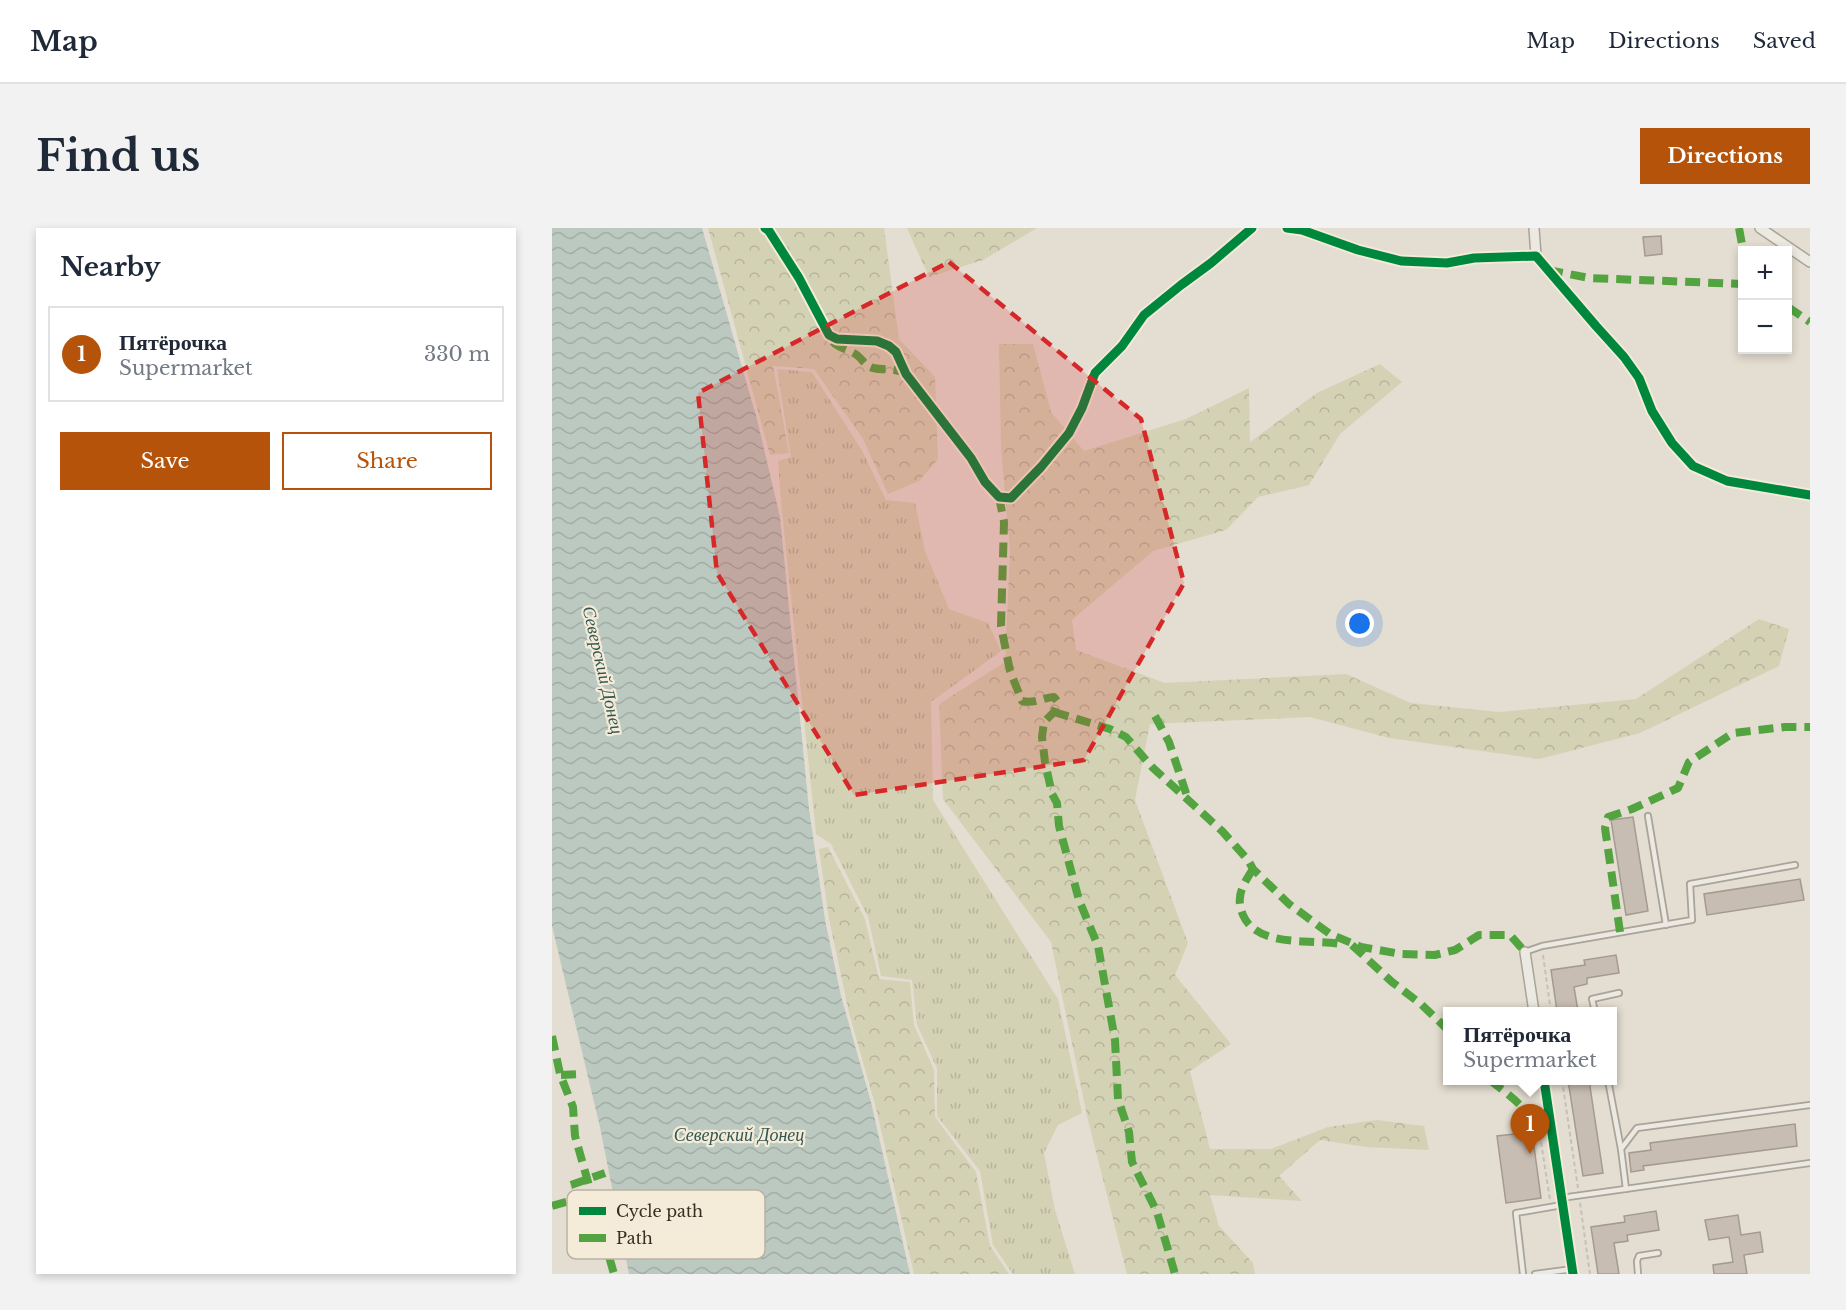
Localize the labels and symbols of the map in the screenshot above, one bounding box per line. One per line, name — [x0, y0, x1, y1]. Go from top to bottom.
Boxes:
water label: Северский Донец — [578, 604, 628, 736]
your location — [1345, 609, 1374, 638]
pin: 1 — [1510, 1104, 1550, 1154]
water label: Северский Донец — [674, 1124, 804, 1146]
legend — [567, 1190, 765, 1259]
text: Cycle path — [616, 1201, 703, 1221]
text: Path — [616, 1228, 653, 1248]

